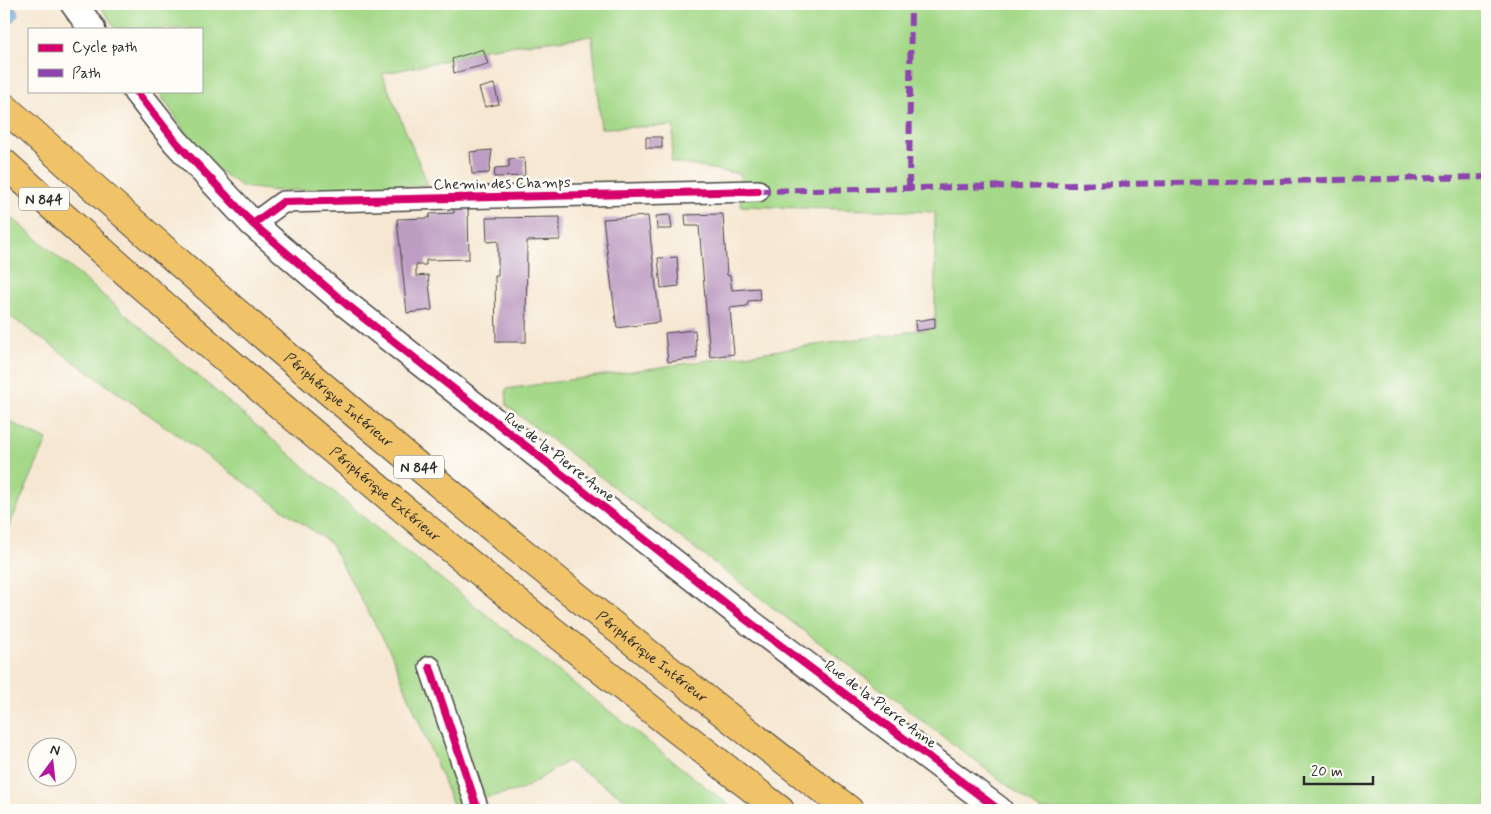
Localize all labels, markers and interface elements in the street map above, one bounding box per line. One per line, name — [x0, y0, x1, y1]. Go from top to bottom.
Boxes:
legend — [28, 28, 202, 92]
text: Cycle path — [72, 38, 137, 58]
text: Path — [72, 64, 101, 84]
street label: Chemin des Champs — [433, 173, 571, 195]
road number: N 844 — [19, 188, 69, 210]
street label: Périphérique Intérieur — [279, 349, 397, 453]
street label: Rue de la Pierre Anne — [500, 408, 619, 507]
street label: Périphérique Extérieur — [325, 442, 445, 547]
road number: N 844 — [394, 456, 444, 478]
street label: Périphérique Intérieur — [591, 607, 712, 708]
street label: Rue de la Pierre Anne — [820, 656, 941, 754]
north arrow — [28, 736, 78, 786]
text: N — [48, 741, 62, 760]
scale bar — [1304, 754, 1372, 786]
text: 20 m — [1311, 762, 1343, 782]

